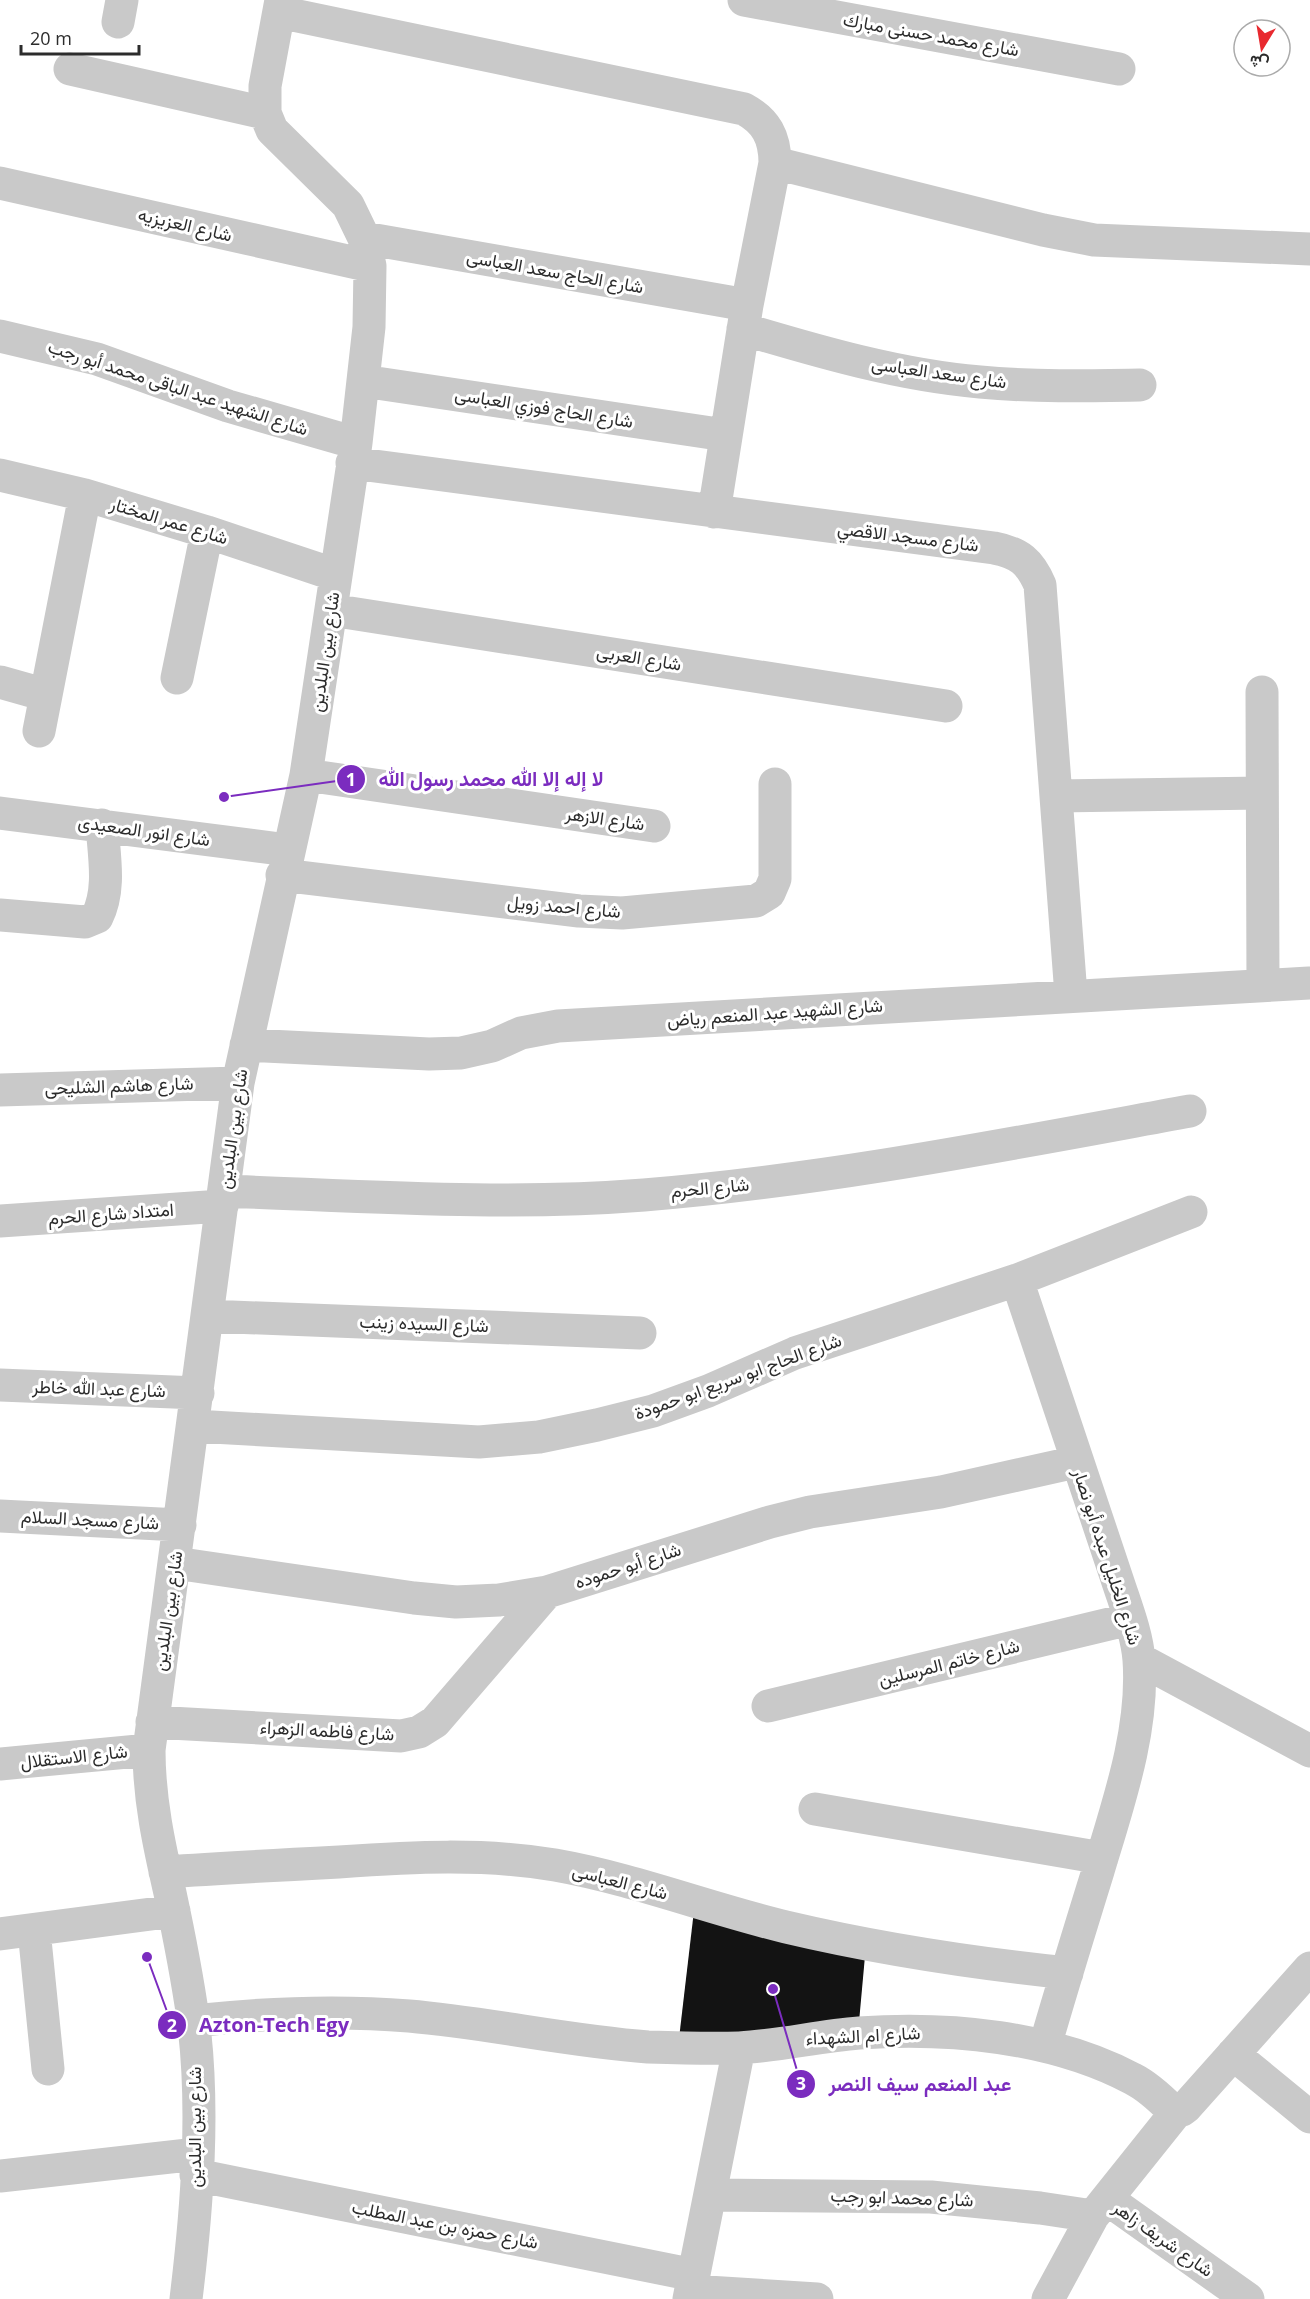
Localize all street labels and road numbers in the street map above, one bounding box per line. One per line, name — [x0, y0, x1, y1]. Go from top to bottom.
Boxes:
street label: شارع محمد حسنى مبارك — [841, 7, 1021, 62]
street label: شارع العزيزيه — [136, 202, 235, 247]
street label: شارع الحاج سعد العباسى — [465, 244, 645, 299]
street label: شارع الشهيد عبد الباقى محمد أبو رجب — [45, 334, 311, 441]
street label: شارع سعد العباسى — [870, 351, 1008, 394]
street label: شارع الحاج فوزي العباسى — [453, 381, 635, 437]
street label: شارع عمر المختار — [106, 490, 231, 550]
street label: شارع مسجد الاقصي — [836, 515, 980, 561]
street label: شارع بين البلدين — [304, 590, 345, 714]
street label: شارع العربى — [595, 638, 683, 677]
street label: شارع الازهر — [563, 800, 646, 836]
street label: شارع انور الصعيدى — [76, 809, 212, 852]
street label: شارع احمد زويل — [506, 889, 622, 924]
street label: شارع الشهيد عبد المنعم رياض — [666, 992, 884, 1033]
street label: شارع بين البلدين — [212, 1067, 253, 1191]
street label: شارع هاشم الشليحى — [44, 1070, 194, 1101]
street label: شارع الحرم — [670, 1172, 750, 1203]
street label: امتداد شارع الحرم — [47, 1197, 175, 1230]
street label: شارع السيده زينب — [359, 1309, 489, 1338]
street label: شارع الحاج ابو سريع ابو حمودة — [631, 1327, 845, 1426]
street label: شارع عبد الله خاطر — [31, 1374, 166, 1403]
street label: شارع الخليل عبده أبو نصار — [1067, 1465, 1148, 1648]
street label: شارع مسجد السلام — [20, 1503, 160, 1536]
street label: شارع أبو حموده — [571, 1537, 684, 1594]
street label: شارع بين البلدين — [147, 1549, 188, 1673]
street label: شارع خاتم المرسلين — [876, 1633, 1022, 1692]
street label: شارع فاطمه الزهراء — [259, 1714, 395, 1747]
street label: شارع الاستقلال — [19, 1738, 129, 1775]
street label: شارع العباسى — [570, 1858, 670, 1905]
street label: شارع ام الشهداء — [805, 2020, 921, 2051]
street label: شارع بين البلدين — [182, 2066, 207, 2188]
street label: شارع محمد ابو رجب — [830, 2183, 974, 2212]
street label: شارع حمزه بن عبد المطلب — [350, 2194, 540, 2255]
street label: شارع شريف زاهر — [1107, 2194, 1219, 2283]

